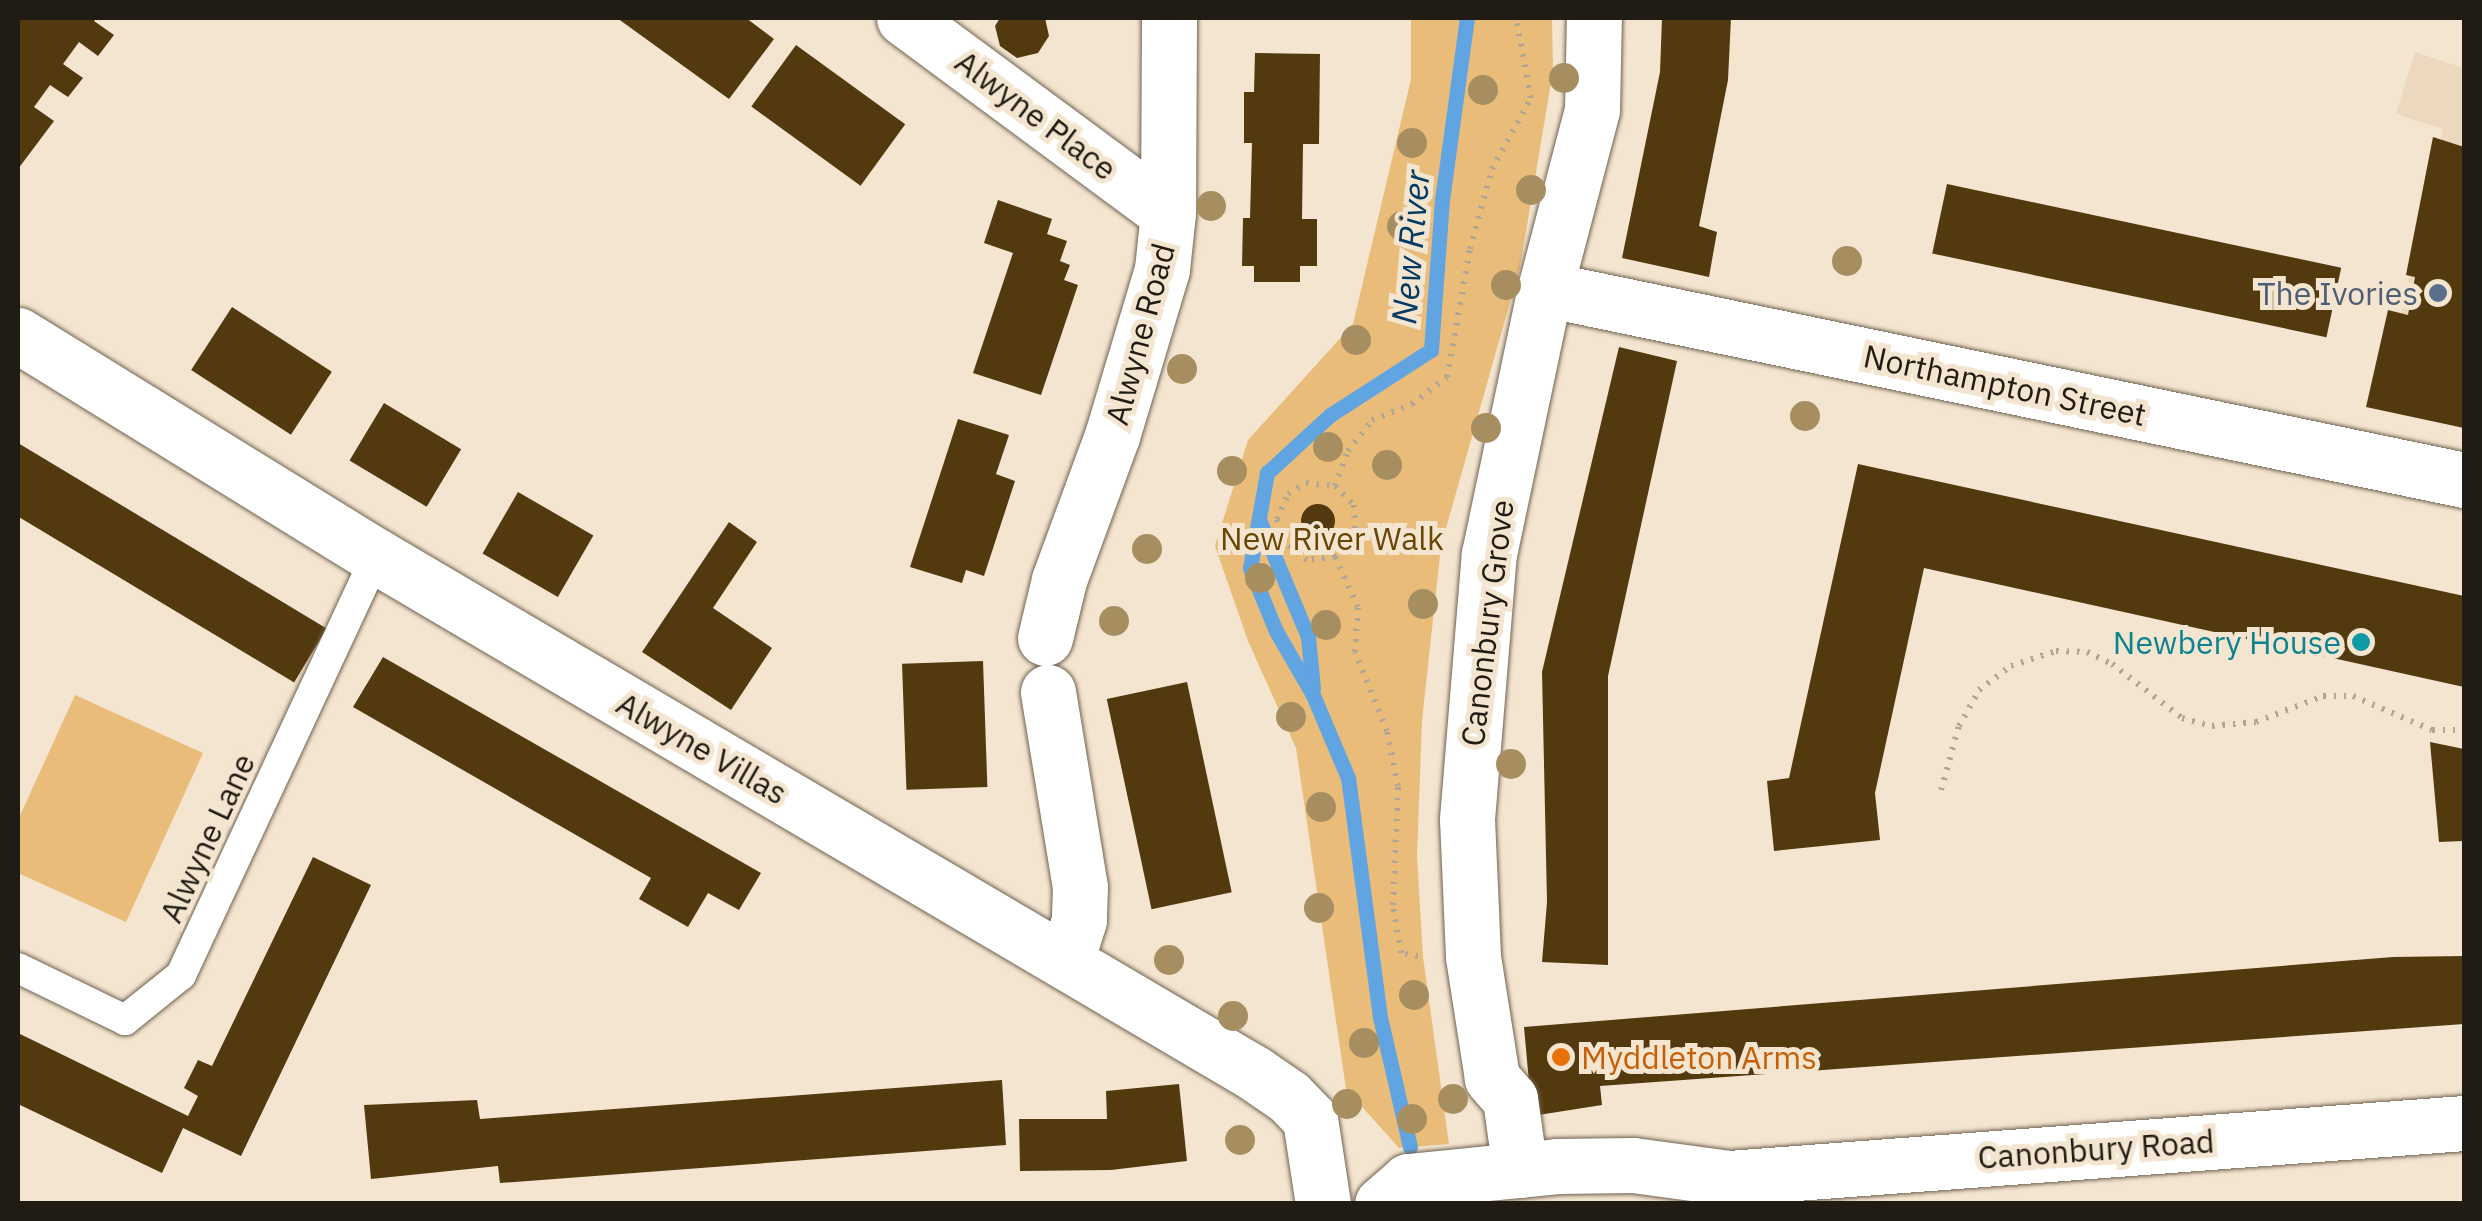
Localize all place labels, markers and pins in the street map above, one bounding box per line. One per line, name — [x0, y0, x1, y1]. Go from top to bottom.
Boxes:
place label: The Ivories — [2257, 274, 2418, 312]
marker: The Ivories — [2427, 282, 2449, 304]
place label: Newbery House — [2113, 623, 2341, 661]
marker: Newbery House — [2350, 631, 2372, 653]
place label: Myddleton Arms — [1581, 1038, 1817, 1076]
marker: Myddleton Arms — [1550, 1046, 1572, 1068]

